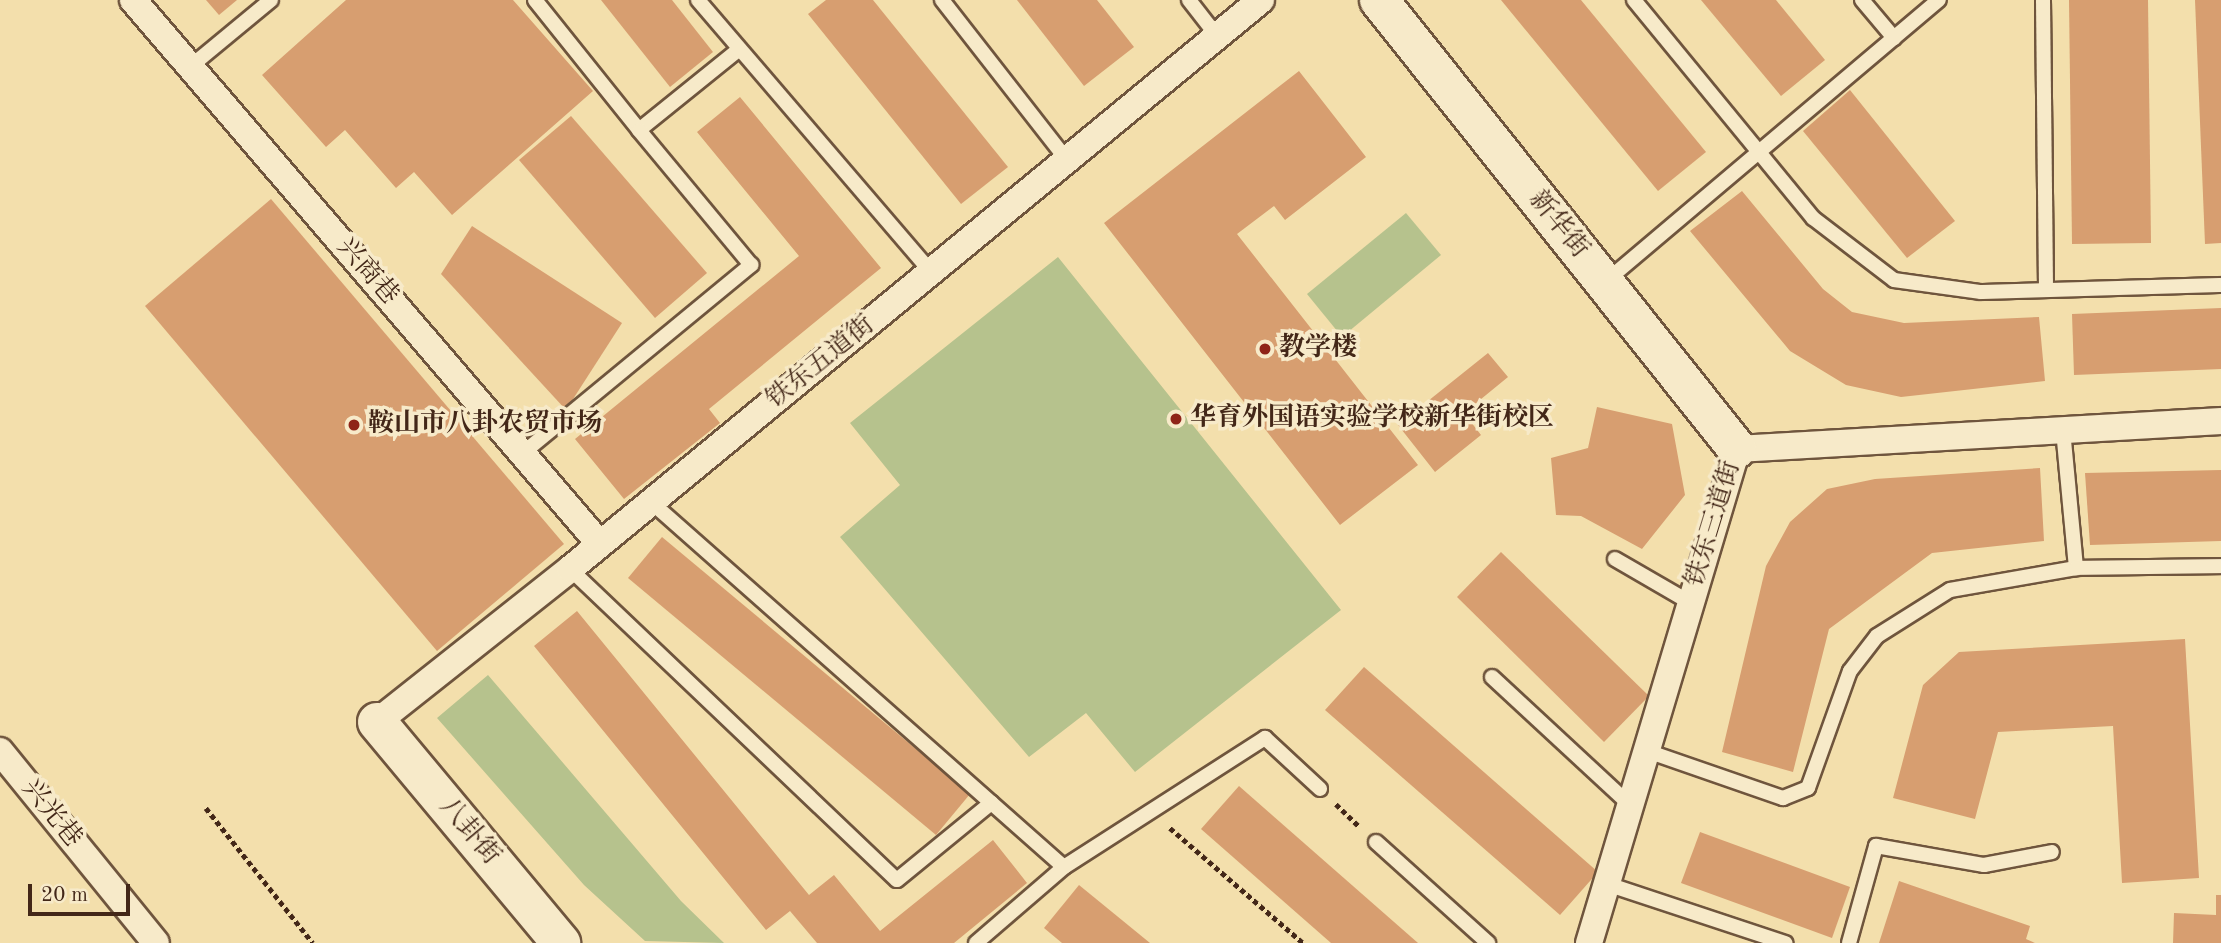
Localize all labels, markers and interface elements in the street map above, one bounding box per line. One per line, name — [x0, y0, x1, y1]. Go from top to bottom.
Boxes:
street label: 新华街 — [1521, 185, 1595, 265]
street label: 兴商巷 — [330, 232, 404, 312]
street label: 铁东五道街 — [761, 310, 881, 416]
place label: 教学楼 — [1279, 333, 1357, 365]
marker: 教学楼 — [1257, 341, 1273, 357]
place label: 华育外国语实验学校新华街校区 — [1190, 403, 1554, 435]
place label: 鞍山市八卦农贸市场 — [368, 409, 602, 441]
marker: 华育外国语实验学校新华街校区 — [1168, 411, 1184, 427]
marker: 鞍山市八卦农贸市场 — [346, 417, 362, 433]
street label: 铁东三道街 — [1680, 457, 1748, 591]
street label: 兴光巷 — [14, 774, 88, 854]
street label: 八卦街 — [432, 792, 506, 872]
scale bar — [32, 870, 133, 914]
text: 20 m — [41, 885, 88, 906]

